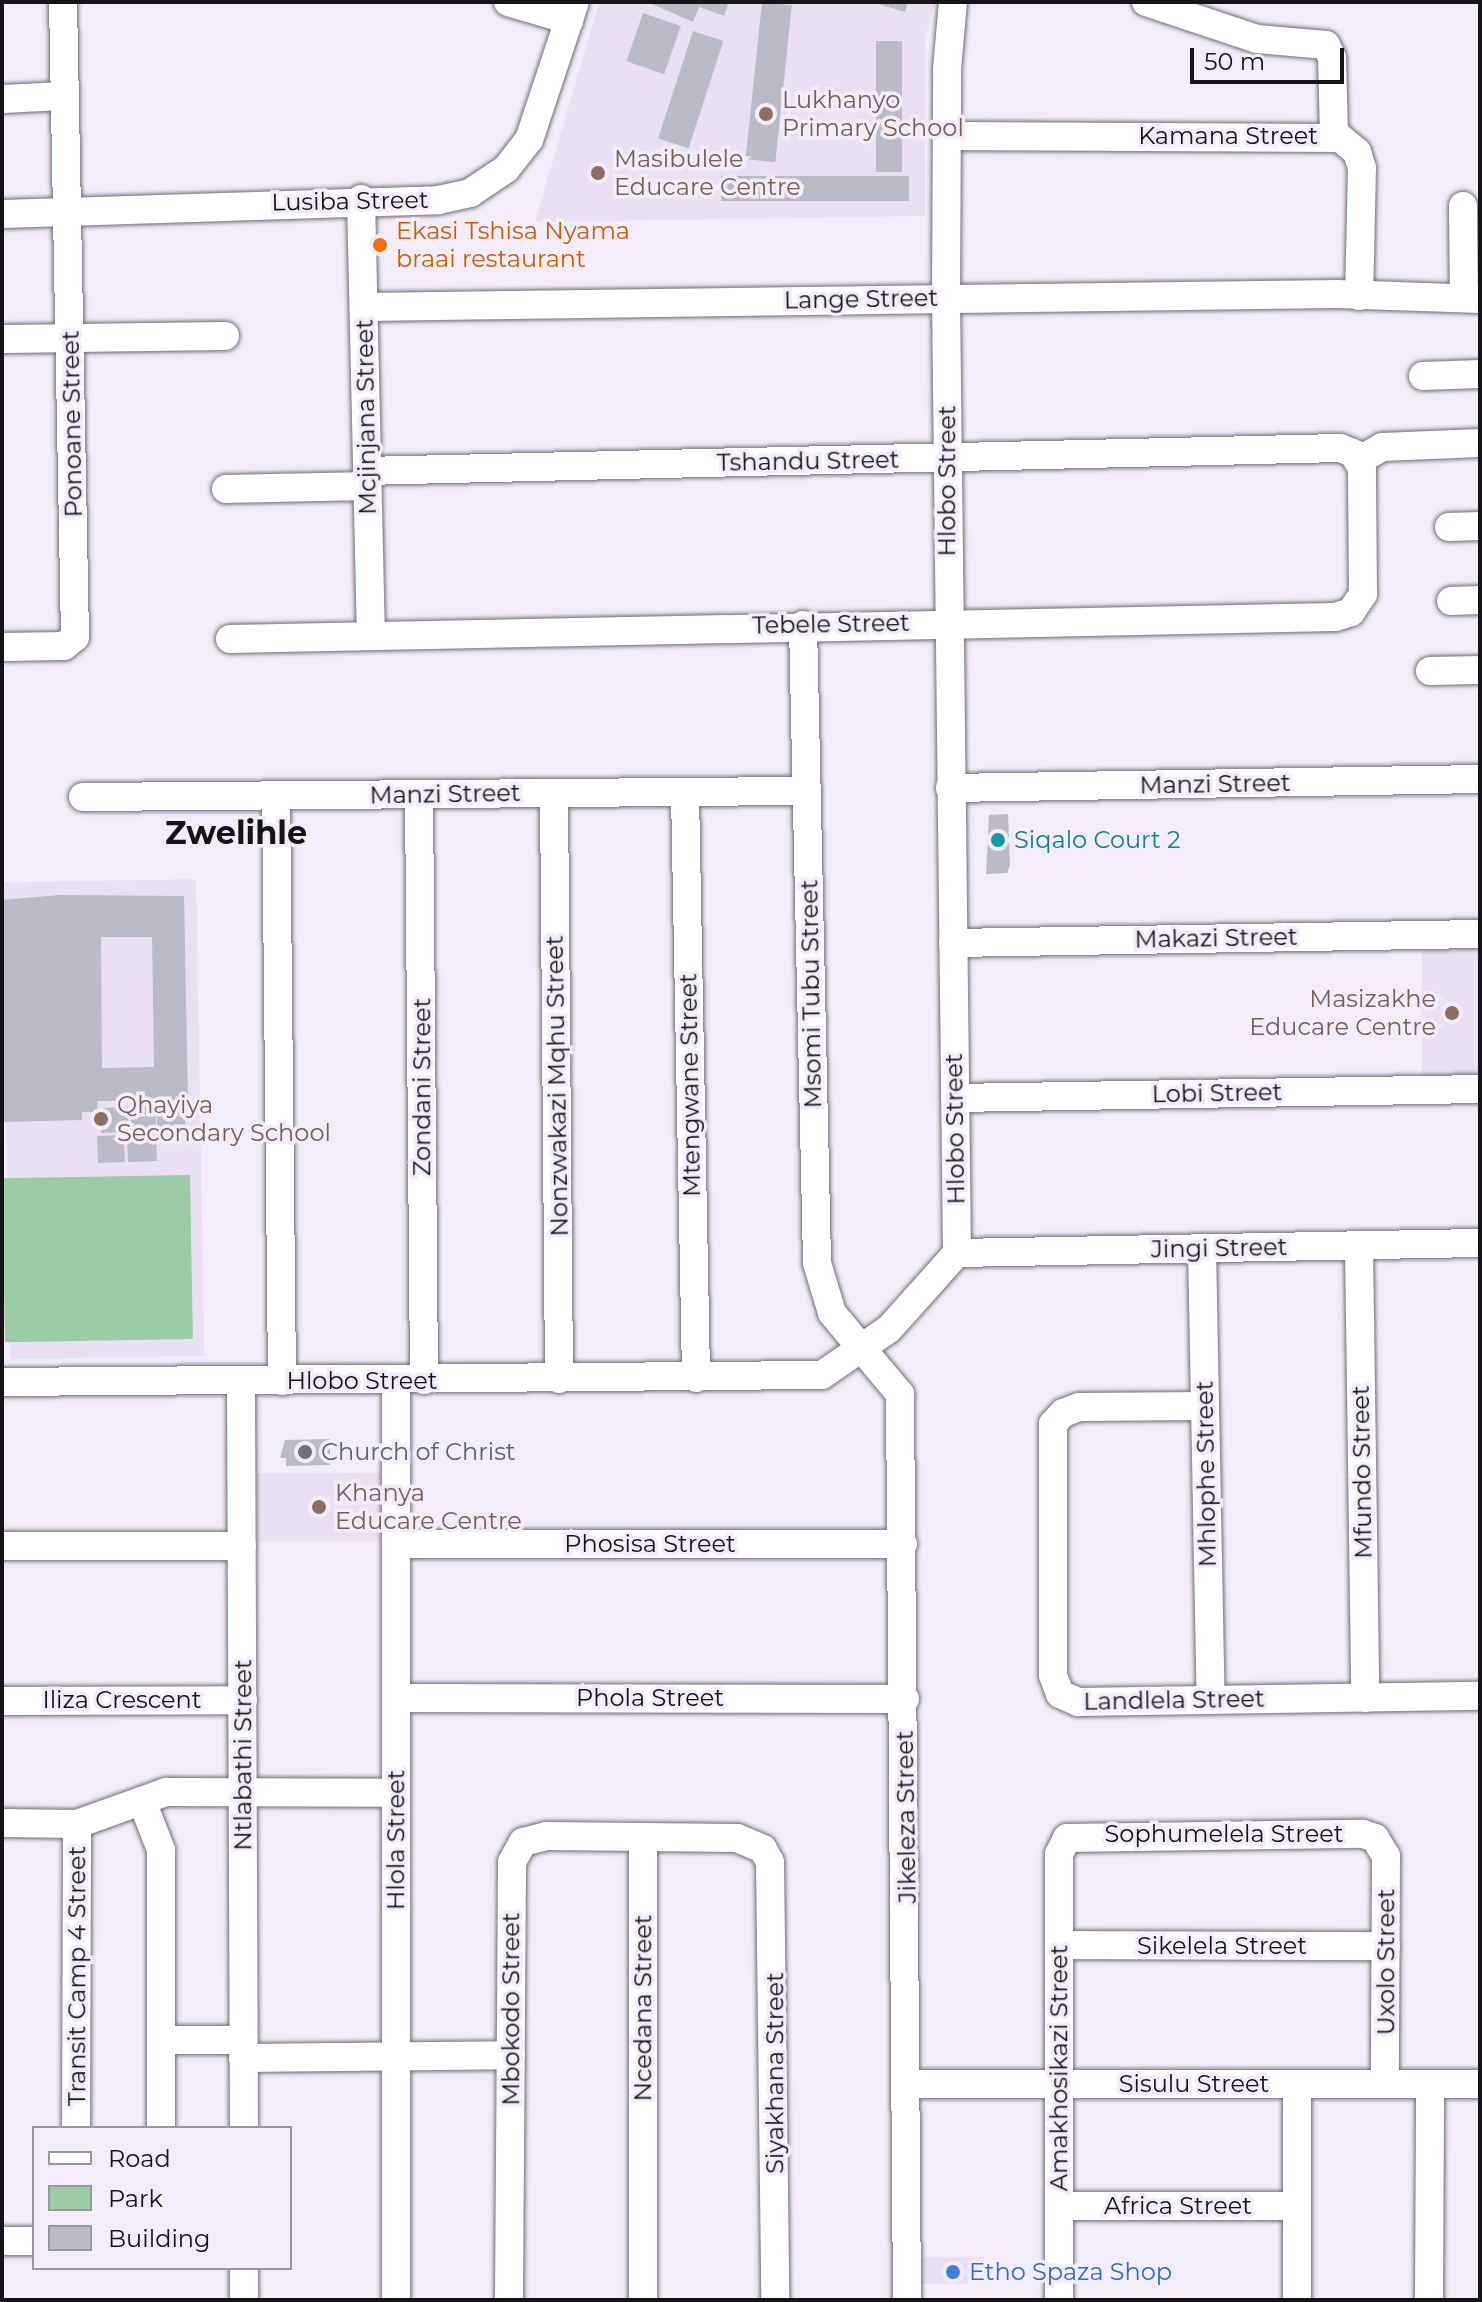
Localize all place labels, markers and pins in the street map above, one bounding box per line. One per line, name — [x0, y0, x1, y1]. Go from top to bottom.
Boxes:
place label: Lukhanyo Primary School — [782, 86, 964, 142]
marker: Lukhanyo Primary School — [757, 105, 775, 123]
place label: Masibulele Educare Centre — [614, 145, 801, 201]
marker: Masibulele Educare Centre — [589, 164, 607, 182]
place label: Ekasi Tshisa Nyama braai restaurant — [396, 217, 630, 273]
marker: Ekasi Tshisa Nyama braai restaurant — [371, 236, 389, 254]
place label: Siqalo Court 2 — [1014, 826, 1181, 854]
marker: Siqalo Court 2 — [989, 831, 1007, 849]
place label: Masizakhe Educare Centre — [1249, 985, 1436, 1041]
marker: Masizakhe Educare Centre — [1443, 1004, 1461, 1022]
place label: Qhayiya Secondary School — [117, 1091, 331, 1147]
marker: Qhayiya Secondary School — [92, 1110, 110, 1128]
place label: Church of Christ — [321, 1438, 516, 1466]
marker: Church of Christ — [296, 1443, 314, 1461]
place label: Khanya Educare Centre — [335, 1479, 522, 1535]
marker: Khanya Educare Centre — [310, 1498, 328, 1516]
place label: Etho Spaza Shop — [969, 2258, 1172, 2286]
marker: Etho Spaza Shop — [944, 2263, 962, 2281]

